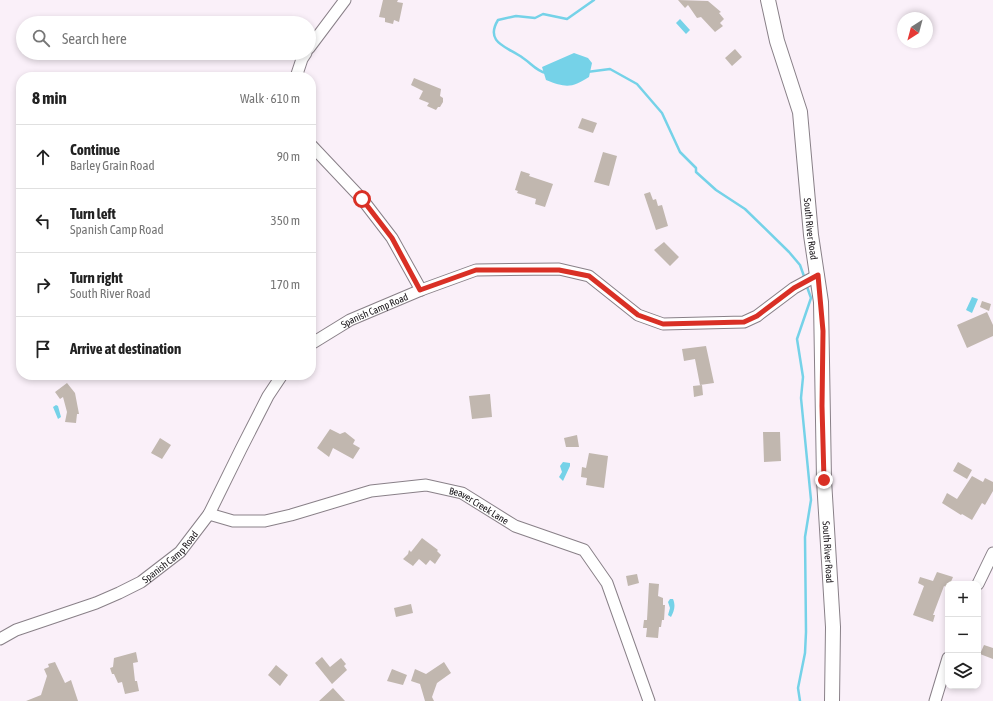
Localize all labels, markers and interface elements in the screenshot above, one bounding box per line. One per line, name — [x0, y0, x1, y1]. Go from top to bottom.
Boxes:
north arrow — [897, 12, 933, 48]
search box — [16, 16, 316, 60]
icon: search — [30, 27, 52, 49]
text: Search here — [62, 30, 127, 47]
text: 8 min — [32, 88, 67, 108]
text: Walk · 610 m — [240, 91, 300, 106]
text: Continue — [70, 141, 120, 158]
icon: ahead — [32, 146, 54, 168]
text: 90 m — [277, 149, 300, 164]
text: Barley Grain Road — [70, 158, 155, 173]
route start — [353, 190, 371, 208]
street label: South River Road — [802, 197, 820, 261]
text: Turn left — [70, 205, 116, 222]
icon: left — [32, 210, 54, 232]
text: 350 m — [271, 213, 300, 228]
text: Spanish Camp Road — [70, 222, 164, 237]
text: Turn right — [70, 269, 123, 286]
icon: right — [32, 274, 54, 296]
text: 170 m — [271, 277, 300, 292]
text: South River Road — [70, 286, 151, 301]
street label: Spanish Camp Road — [339, 291, 410, 330]
icon: arrive — [32, 338, 54, 360]
text: Arrive at destination — [70, 340, 181, 357]
route end — [815, 471, 833, 489]
street label: Beaver Creek Lane — [448, 485, 511, 527]
street label: South River Road — [821, 521, 836, 584]
street label: Spanish Camp Road — [140, 528, 200, 585]
map controls — [945, 581, 981, 689]
button: + — [945, 581, 981, 617]
button: − — [945, 617, 981, 653]
button: layers — [945, 653, 981, 689]

